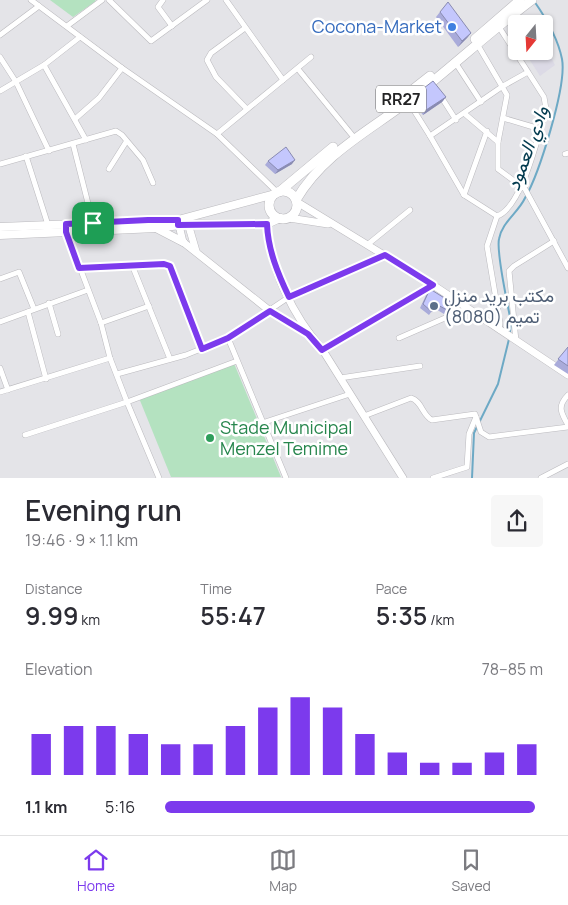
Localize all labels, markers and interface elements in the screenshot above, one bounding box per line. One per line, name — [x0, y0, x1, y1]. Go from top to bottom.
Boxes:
place label: Cocona-Market — [312, 14, 442, 38]
north arrow — [508, 15, 552, 60]
map controls — [508, 15, 553, 60]
marker: Cocona-Market — [446, 21, 458, 33]
road number: RR27 — [376, 86, 426, 112]
water label: وادي العمود — [500, 102, 557, 195]
pin — [72, 202, 114, 244]
icon: arrive — [79, 209, 107, 237]
place label: مكتب بريد منزل تميم (8080) — [444, 283, 554, 329]
marker: مكتب بريد منزل تميم (8080) — [428, 300, 440, 312]
place label: Stade Municipal Menzel Temime — [220, 415, 353, 460]
marker: Stade Municipal Menzel Temime — [204, 432, 216, 444]
text: Evening run — [25, 491, 182, 529]
button: share — [491, 495, 543, 547]
text: 19:46 · 9 × 1.1 km — [25, 529, 138, 551]
text: Distance — [25, 579, 82, 598]
text: Time — [200, 579, 232, 598]
text: Pace — [376, 579, 407, 598]
text: 9.99 — [25, 598, 79, 633]
text: 55:47 — [200, 598, 266, 633]
text: 5:35 — [376, 598, 427, 633]
text: km — [79, 610, 100, 629]
text: /km — [427, 610, 454, 629]
text: Elevation — [25, 658, 93, 680]
text: 78–85 m — [482, 658, 543, 680]
text: 1.1 km — [25, 796, 68, 818]
text: 5:16 — [105, 796, 135, 818]
tab: Home — [77, 846, 115, 895]
tab: Map — [269, 846, 297, 895]
tab: Saved — [451, 846, 491, 895]

